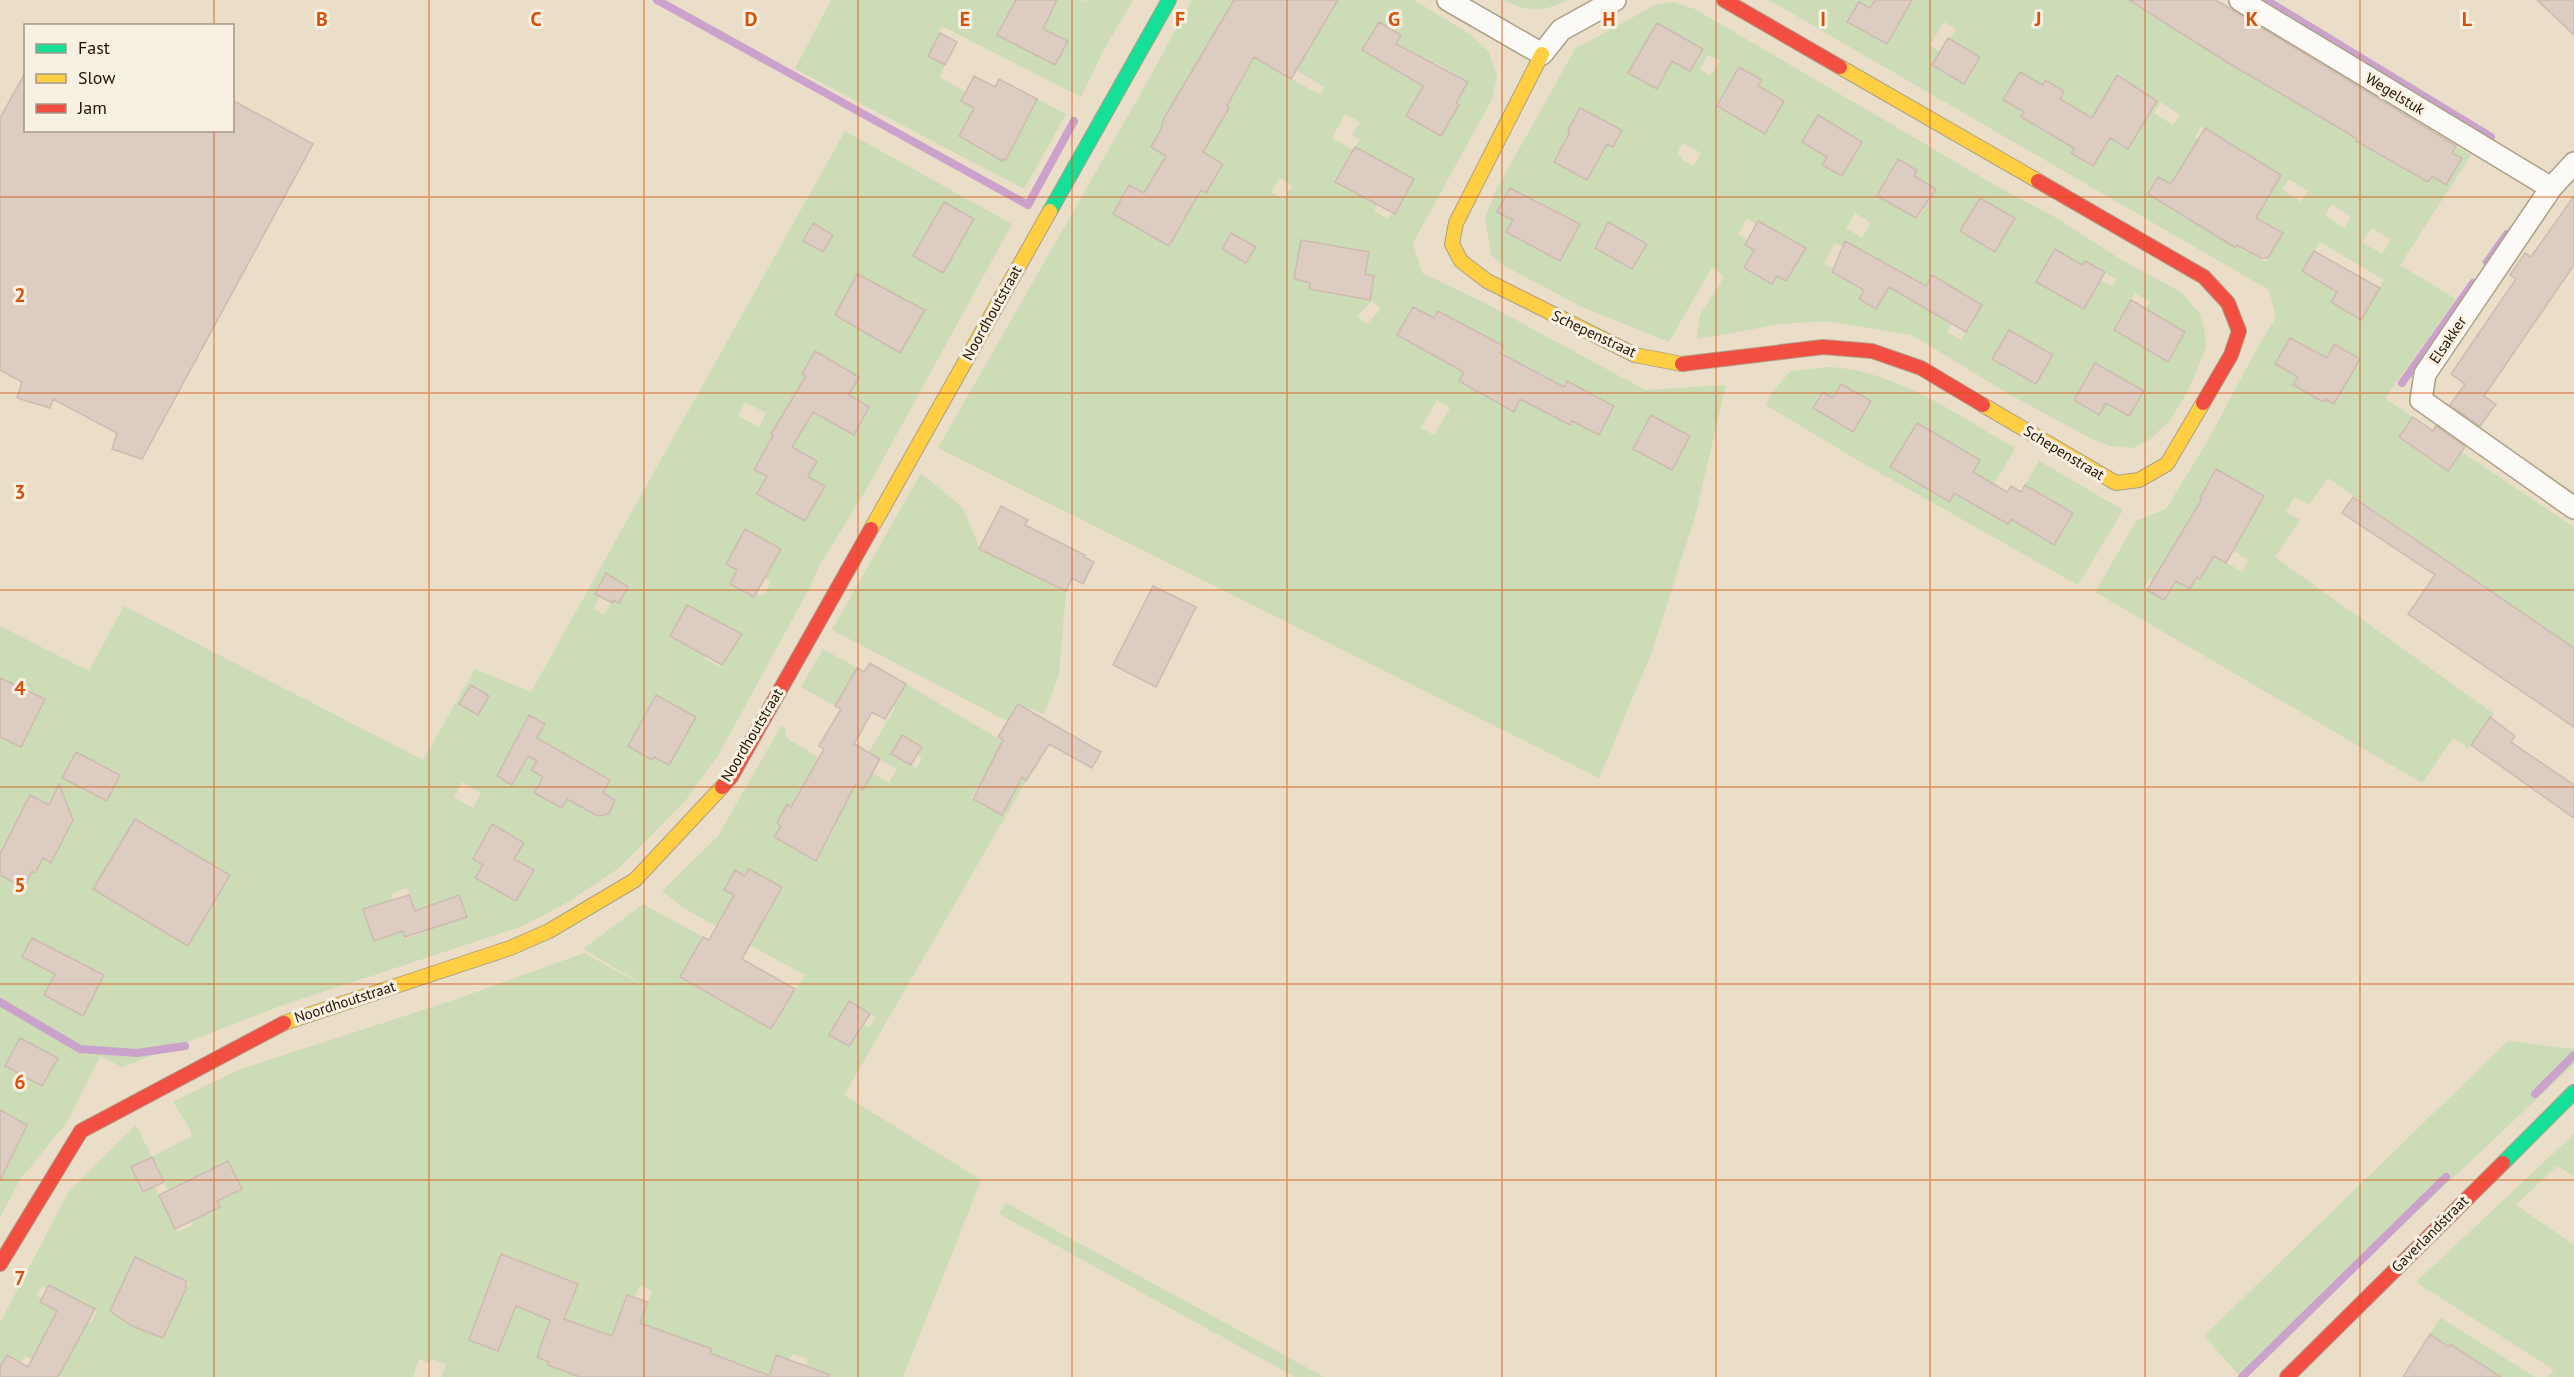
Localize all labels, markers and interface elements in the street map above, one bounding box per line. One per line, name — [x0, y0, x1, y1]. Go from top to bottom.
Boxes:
text: B — [316, 6, 328, 32]
text: C — [530, 6, 542, 32]
text: D — [745, 6, 758, 32]
text: E — [960, 6, 970, 32]
text: F — [1175, 6, 1185, 32]
text: G — [1388, 6, 1400, 32]
text: H — [1602, 6, 1616, 32]
text: I — [1820, 6, 1826, 32]
text: J — [2034, 6, 2041, 32]
text: K — [2246, 6, 2259, 32]
text: L — [2462, 6, 2473, 32]
legend — [24, 24, 234, 132]
text: Fast — [78, 36, 110, 59]
text: Slow — [78, 66, 116, 89]
street label: Wegelstuk — [2362, 68, 2429, 119]
text: Jam — [77, 96, 107, 119]
street label: Noordhoutstraat — [958, 262, 1025, 363]
text: 2 — [14, 282, 26, 308]
street label: Schepenstraat — [1549, 306, 1639, 361]
street label: Elsakker — [2425, 312, 2470, 367]
street label: Schepenstraat — [2020, 421, 2108, 484]
text: 3 — [14, 479, 26, 505]
text: 4 — [14, 675, 26, 701]
street label: Noordhoutstraat — [716, 685, 787, 785]
text: 5 — [14, 872, 26, 898]
street label: Noordhoutstraat — [292, 976, 398, 1027]
text: 6 — [14, 1069, 26, 1095]
street label: Gaverlandstraat — [2387, 1191, 2472, 1276]
text: 7 — [14, 1265, 26, 1291]

